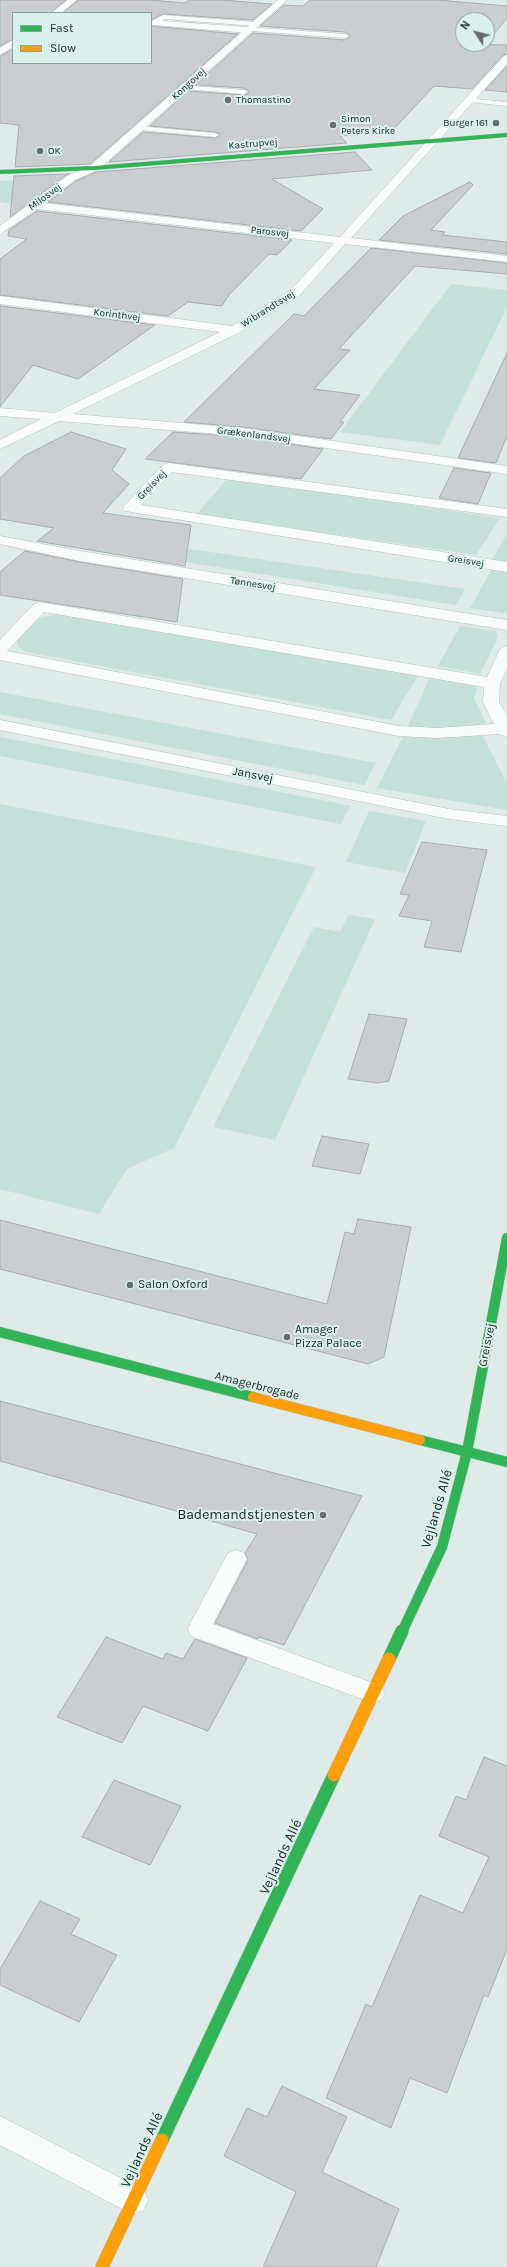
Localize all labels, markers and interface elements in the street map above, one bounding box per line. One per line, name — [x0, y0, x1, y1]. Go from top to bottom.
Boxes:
legend — [12, 12, 152, 64]
north arrow — [455, 12, 495, 52]
text: N — [458, 18, 473, 32]
text: Fast — [50, 21, 73, 35]
text: Slow — [50, 41, 76, 55]
street label: Kongovej — [169, 65, 209, 103]
place label: Thomastino — [236, 94, 291, 106]
marker: Thomastino — [223, 95, 233, 105]
place label: Simon Peters Kirke — [341, 113, 395, 136]
place label: Burger 161 — [443, 117, 488, 129]
marker: Burger 161 — [491, 118, 501, 128]
marker: Simon Peters Kirke — [328, 120, 338, 130]
street label: Kastrupvej — [228, 136, 278, 152]
place label: OK — [48, 145, 61, 157]
marker: OK — [35, 146, 45, 156]
street label: Milosvej — [26, 181, 64, 213]
street label: Parosvej — [250, 224, 290, 240]
street label: Wibrandtsvej — [239, 288, 297, 330]
street label: Korinthvej — [93, 306, 141, 324]
street label: Grækenlandsvej — [216, 425, 292, 445]
street label: Greisvej — [135, 468, 169, 502]
street label: Greisvej — [447, 552, 485, 570]
street label: Tønnesvej — [230, 575, 276, 593]
street label: Jansvej — [232, 764, 274, 786]
place label: Salon Oxford — [138, 1278, 208, 1292]
marker: Salon Oxford — [125, 1280, 135, 1290]
street label: Greisvej — [476, 1322, 498, 1368]
place label: Amager Pizza Palace — [295, 1323, 362, 1351]
marker: Amager Pizza Palace — [282, 1332, 292, 1342]
street label: Amagerbrogade — [213, 1369, 301, 1403]
street label: Vejlands Allé — [418, 1468, 456, 1550]
place label: Bademandstjenesten — [177, 1507, 315, 1523]
marker: Bademandstjenesten — [318, 1510, 328, 1520]
street label: Vejlands Allé — [256, 1817, 306, 1897]
street label: Vejlands Allé — [117, 2110, 167, 2190]

